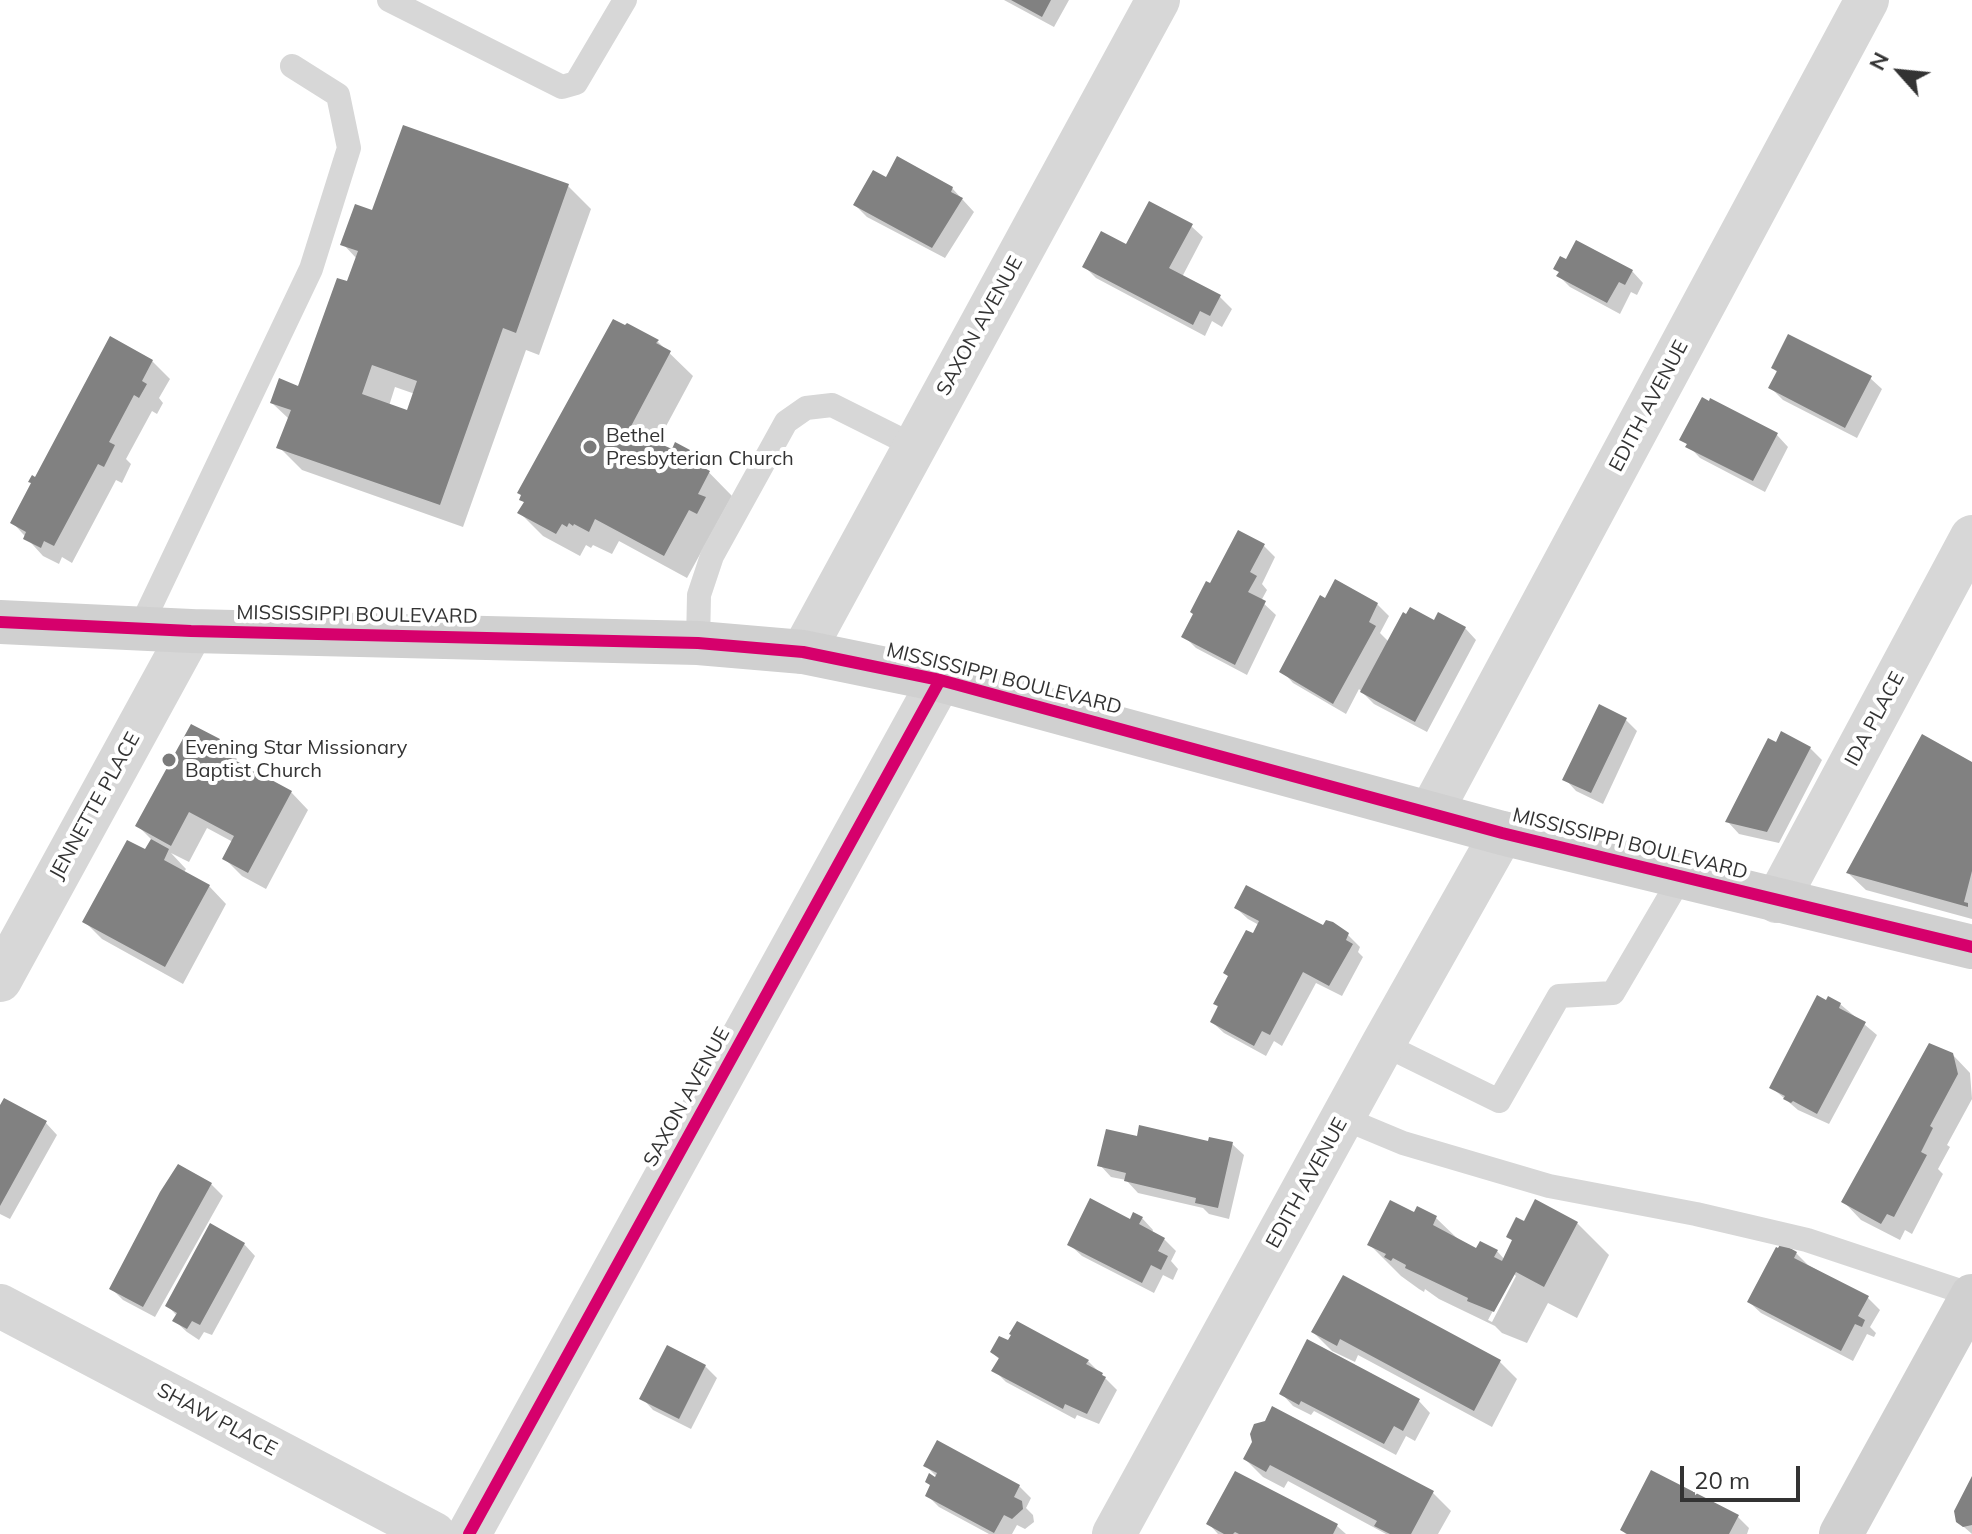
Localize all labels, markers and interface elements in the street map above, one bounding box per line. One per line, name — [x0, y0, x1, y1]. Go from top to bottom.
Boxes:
north arrow — [1860, 32, 1940, 112]
text: N — [1862, 47, 1895, 75]
street label: SAXON AVENUE — [932, 252, 1028, 400]
street label: EDITH AVENUE — [1604, 336, 1694, 476]
place label: Bethel Presbyterian Church — [606, 424, 794, 471]
marker: Bethel Presbyterian Church — [581, 438, 599, 456]
street label: MISSISSIPPI BOULEVARD — [236, 601, 478, 629]
street label: MISSISSIPPI BOULEVARD — [884, 638, 1124, 720]
street label: IDA PLACE — [1840, 668, 1910, 770]
street label: JENNETTE PLACE — [45, 728, 145, 884]
place label: Evening Star Missionary Baptist Church — [185, 736, 407, 783]
marker: Evening Star Missionary Baptist Church — [160, 751, 178, 769]
street label: MISSISSIPPI BOULEVARD — [1510, 803, 1750, 885]
street label: SAXON AVENUE — [639, 1023, 735, 1171]
street label: EDITH AVENUE — [1261, 1114, 1353, 1252]
street label: SHAW PLACE — [153, 1378, 281, 1462]
scale bar — [1684, 1450, 1804, 1500]
text: 20 m — [1694, 1465, 1750, 1495]

